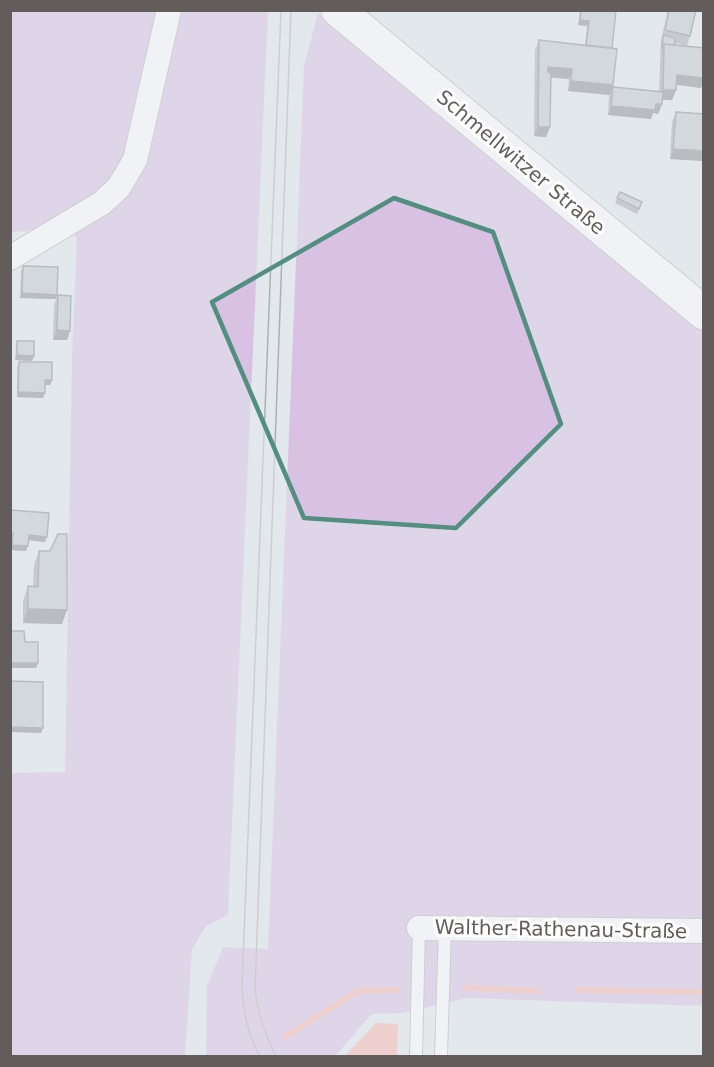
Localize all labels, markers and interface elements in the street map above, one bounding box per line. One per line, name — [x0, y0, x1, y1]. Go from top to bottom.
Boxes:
street label: Schmellwitzer Straße — [432, 85, 610, 239]
street label: Walther-Rathenau-Straße — [435, 915, 687, 943]

